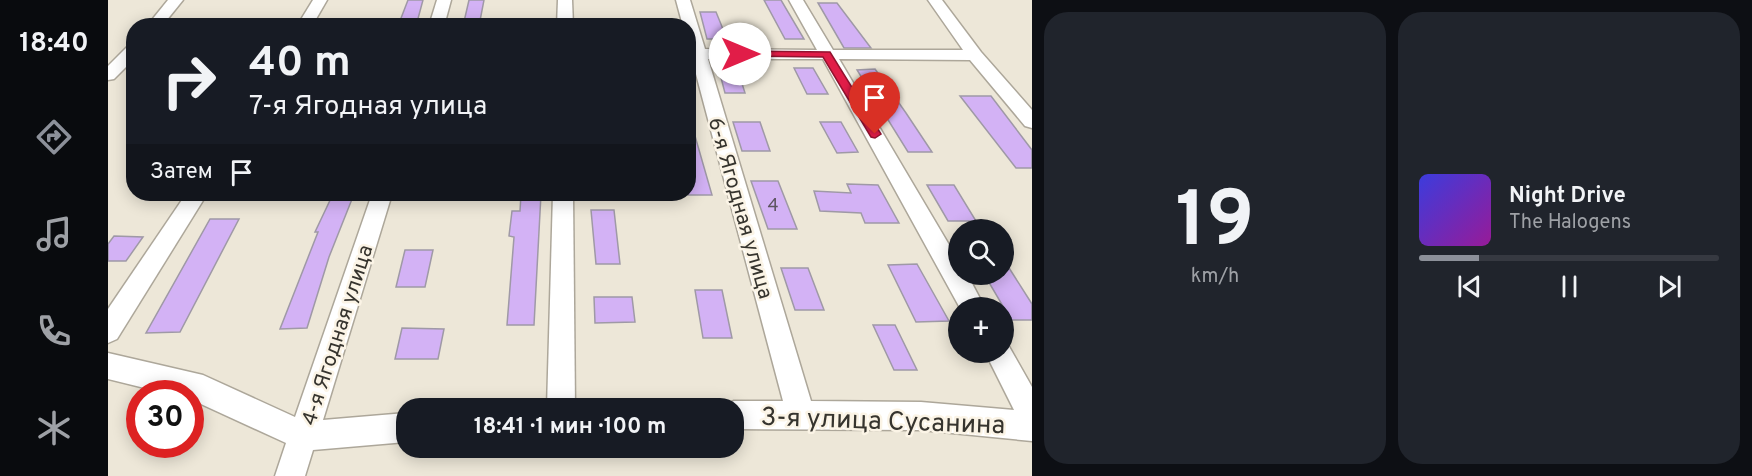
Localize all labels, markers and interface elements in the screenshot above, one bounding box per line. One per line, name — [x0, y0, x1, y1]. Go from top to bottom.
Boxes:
position arrow — [708, 22, 772, 86]
text: 18:40 — [19, 27, 89, 61]
text: 40 m — [249, 38, 351, 91]
icon: right — [150, 42, 228, 120]
pin — [849, 72, 900, 134]
icon: arrive — [858, 81, 891, 114]
text: 7-я Ягодная улица — [249, 90, 487, 124]
street label: 6-я Ягодная улица — [701, 114, 778, 302]
icon: directions — [33, 116, 75, 158]
icon: arrive — [225, 156, 258, 189]
text: Затем — [150, 159, 213, 186]
text: 19 — [1175, 175, 1255, 274]
text: Night Drive — [1509, 183, 1626, 210]
house number: 4 — [767, 195, 779, 218]
text: The Halogens — [1509, 210, 1631, 236]
icon: music — [33, 213, 75, 255]
map controls — [948, 219, 1014, 363]
button: search — [948, 219, 1014, 285]
street label: 4-я Ягодная улица — [296, 242, 380, 429]
text: km/h — [1191, 264, 1239, 290]
icon: previous — [1453, 270, 1486, 303]
icon: pause — [1553, 270, 1586, 303]
icon: next — [1653, 270, 1686, 303]
button: + — [948, 297, 1014, 363]
icon: phone — [33, 310, 75, 352]
speed limit sign: 30 — [126, 380, 204, 458]
street label: 3-я улица Сусанина — [760, 402, 1006, 443]
icon: climate — [33, 407, 75, 449]
text: 18:41 · 1 мин · 100 m — [474, 414, 666, 441]

